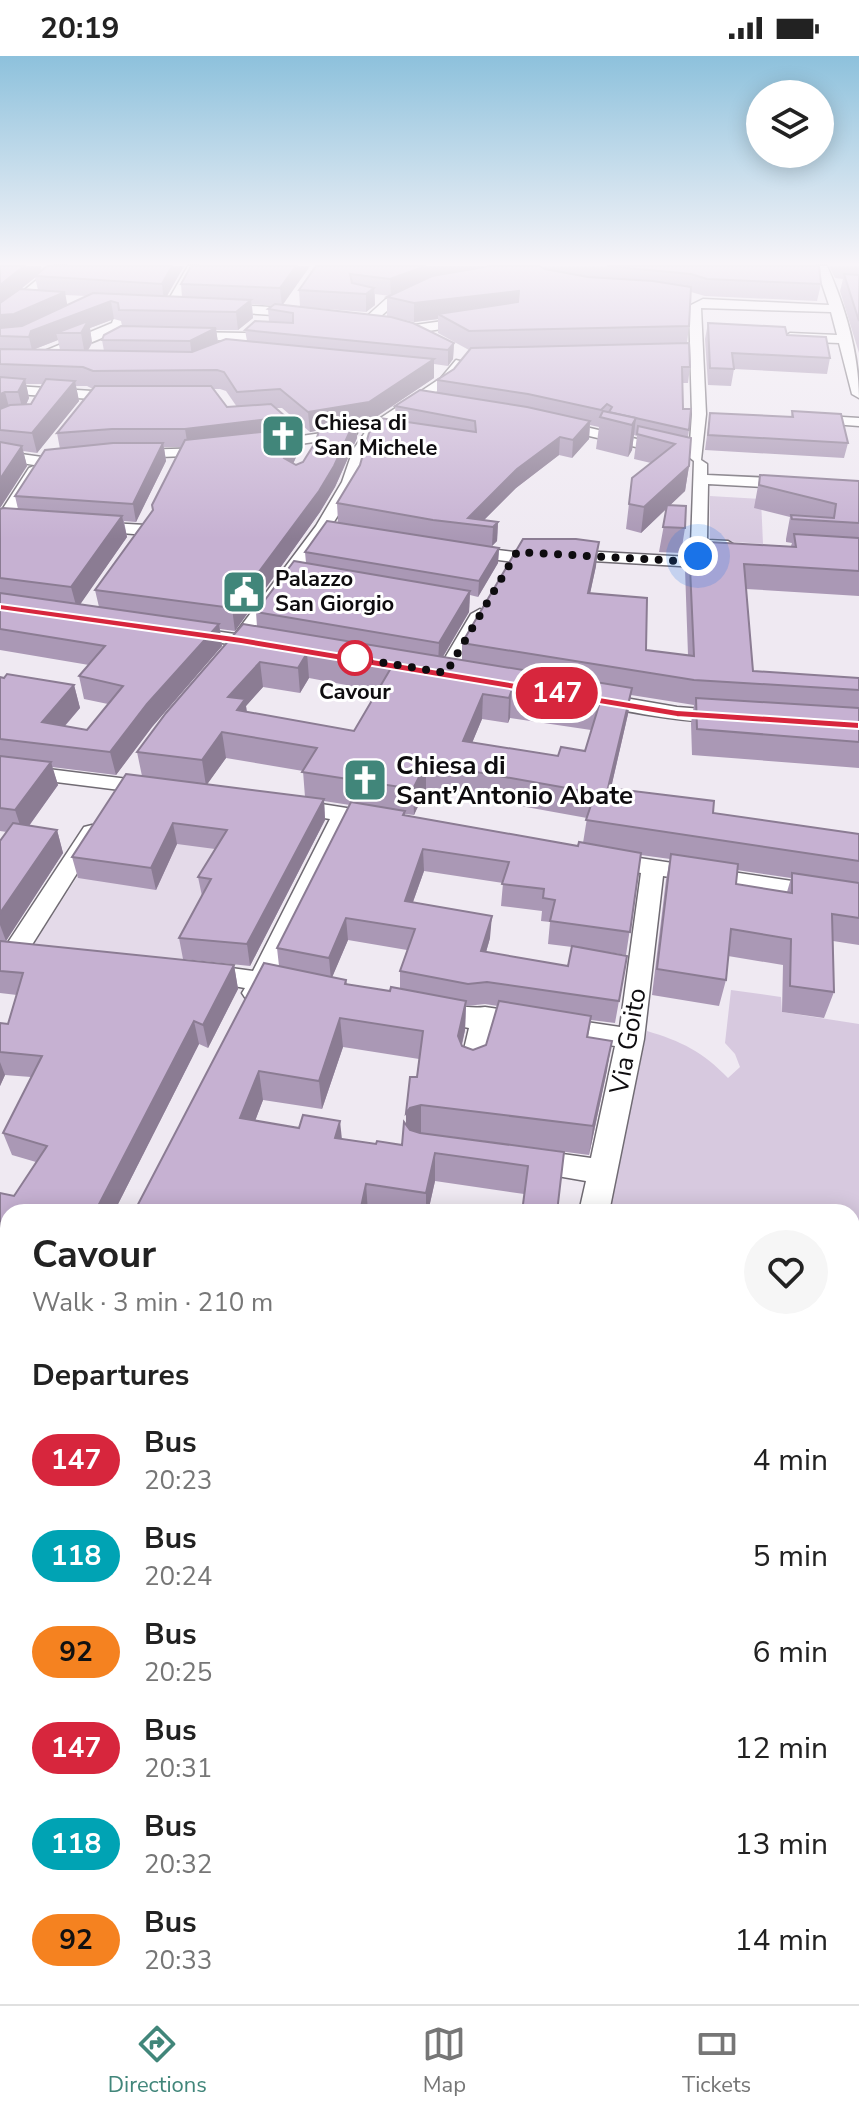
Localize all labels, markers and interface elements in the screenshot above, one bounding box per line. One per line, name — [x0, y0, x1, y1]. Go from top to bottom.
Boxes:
text: 20:19 — [40, 8, 119, 49]
map controls — [746, 80, 834, 168]
button: layers — [746, 80, 834, 168]
place label: Chiesa di San Michele — [314, 408, 438, 463]
church icon: Chiesa di San Michele — [259, 412, 307, 460]
your location — [678, 536, 718, 576]
place label: Palazzo San Giorgio — [275, 564, 394, 619]
public building icon: Palazzo San Giorgio — [220, 568, 268, 616]
marker: Cavour — [338, 641, 372, 675]
line badge: 147 — [511, 667, 603, 719]
text: 147 — [532, 674, 582, 712]
place label: Cavour — [319, 677, 391, 707]
place label: Chiesa di Sant’Antonio Abate — [396, 748, 633, 813]
church icon: Chiesa di Sant’Antonio Abate — [341, 756, 389, 804]
street label: Via Goito — [601, 985, 655, 1098]
text: Cavour — [32, 1229, 156, 1280]
button: heart — [744, 1230, 828, 1314]
text: Walk · 3 min · 210 m — [32, 1285, 273, 1320]
text: Departures — [32, 1355, 189, 1396]
text: Bus — [144, 1422, 197, 1463]
text: 4 min — [753, 1440, 828, 1481]
text: 147 — [51, 1441, 101, 1479]
text: 20:23 — [144, 1463, 212, 1498]
text: Bus — [144, 1518, 197, 1559]
text: 5 min — [753, 1536, 828, 1577]
text: 118 — [51, 1537, 101, 1575]
text: 20:24 — [144, 1559, 212, 1594]
text: Bus — [144, 1614, 197, 1655]
text: 6 min — [753, 1632, 828, 1673]
text: 92 — [59, 1633, 93, 1671]
text: 20:25 — [144, 1655, 212, 1690]
text: Bus — [144, 1710, 197, 1751]
text: 12 min — [735, 1728, 828, 1769]
text: 147 — [51, 1729, 101, 1767]
text: 20:31 — [144, 1751, 212, 1786]
text: Bus — [144, 1806, 197, 1847]
text: 13 min — [735, 1824, 828, 1865]
text: 118 — [51, 1825, 101, 1863]
text: 20:32 — [144, 1847, 212, 1882]
text: Bus — [144, 1902, 197, 1943]
text: 14 min — [735, 1920, 828, 1961]
text: 92 — [59, 1921, 93, 1959]
text: 20:33 — [144, 1943, 212, 1978]
tab: Directions — [108, 2022, 207, 2100]
tab: Map — [422, 2022, 466, 2100]
tab: Tickets — [682, 2022, 751, 2100]

